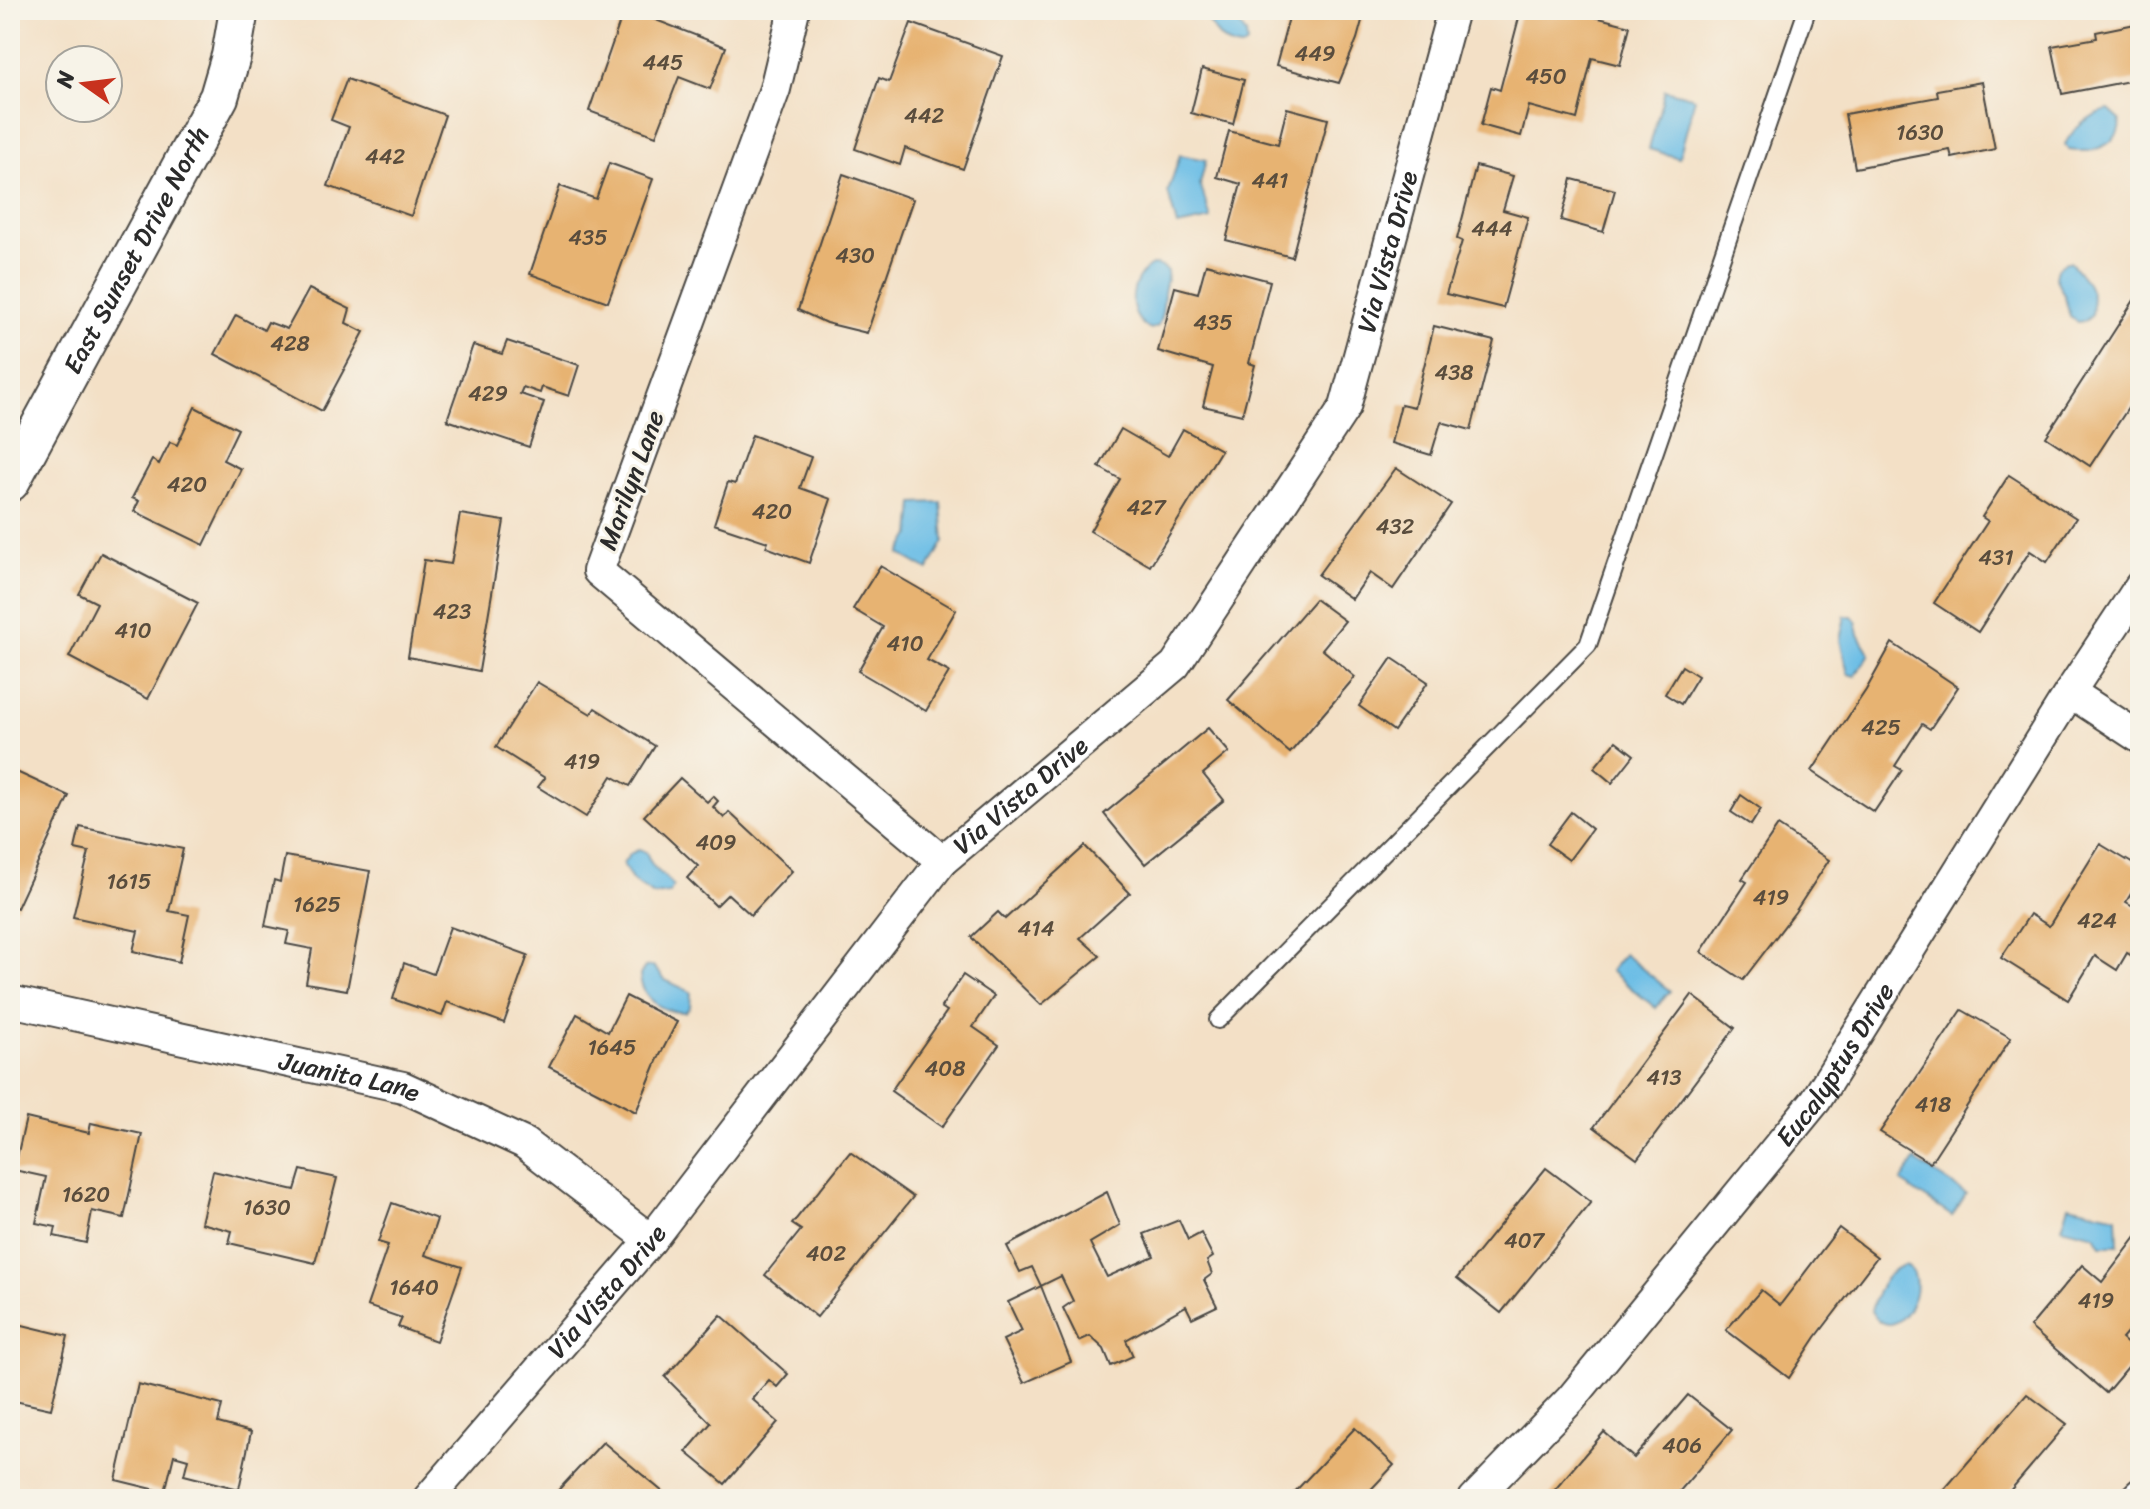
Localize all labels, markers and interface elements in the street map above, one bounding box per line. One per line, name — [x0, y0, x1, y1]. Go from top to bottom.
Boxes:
house number: 449 — [1294, 34, 1336, 73]
house number: 445 — [643, 43, 683, 82]
north arrow — [44, 44, 124, 124]
house number: 450 — [1525, 57, 1567, 96]
text: N — [44, 66, 86, 92]
house number: 442 — [904, 96, 944, 135]
house number: 1630 — [1896, 113, 1944, 152]
street label: East Sunset Drive North — [50, 118, 222, 382]
house number: 442 — [365, 137, 405, 176]
house number: 441 — [1252, 161, 1288, 200]
street label: Via Vista Drive — [1343, 165, 1431, 338]
house number: 444 — [1471, 209, 1513, 248]
house number: 435 — [568, 218, 608, 257]
house number: 430 — [835, 236, 875, 275]
house number: 435 — [1193, 303, 1233, 342]
house number: 428 — [270, 324, 310, 363]
house number: 438 — [1434, 353, 1474, 392]
house number: 429 — [468, 374, 508, 413]
street label: Marilyn Lane — [584, 404, 678, 556]
house number: 420 — [167, 465, 207, 504]
house number: 427 — [1126, 488, 1167, 527]
house number: 420 — [752, 492, 792, 531]
house number: 432 — [1376, 507, 1415, 546]
house number: 431 — [1978, 538, 2014, 577]
house number: 423 — [433, 592, 471, 631]
house number: 410 — [114, 611, 152, 650]
house number: 410 — [886, 624, 924, 663]
house number: 425 — [1861, 708, 1901, 747]
street label: Via Vista Drive — [942, 724, 1099, 866]
house number: 419 — [564, 742, 600, 781]
house number: 409 — [695, 823, 737, 862]
house number: 1615 — [107, 862, 151, 901]
house number: 419 — [1753, 878, 1789, 917]
house number: 1625 — [293, 885, 341, 924]
house number: 424 — [2077, 901, 2117, 940]
house number: 414 — [1018, 909, 1055, 948]
street label: Eucalyptus Drive — [1763, 973, 1907, 1157]
house number: 1645 — [587, 1028, 637, 1067]
street label: Juanita Lane — [274, 1037, 429, 1115]
house number: 408 — [925, 1049, 965, 1088]
house number: 413 — [1646, 1058, 1682, 1097]
house number: 418 — [1915, 1085, 1951, 1124]
house number: 1620 — [62, 1175, 110, 1214]
house number: 1630 — [243, 1188, 291, 1227]
street label: Via Vista Drive — [535, 1213, 679, 1369]
house number: 407 — [1504, 1221, 1546, 1260]
house number: 402 — [806, 1234, 846, 1273]
house number: 1640 — [389, 1268, 439, 1307]
house number: 419 — [2078, 1281, 2114, 1320]
house number: 406 — [1662, 1426, 1702, 1465]

